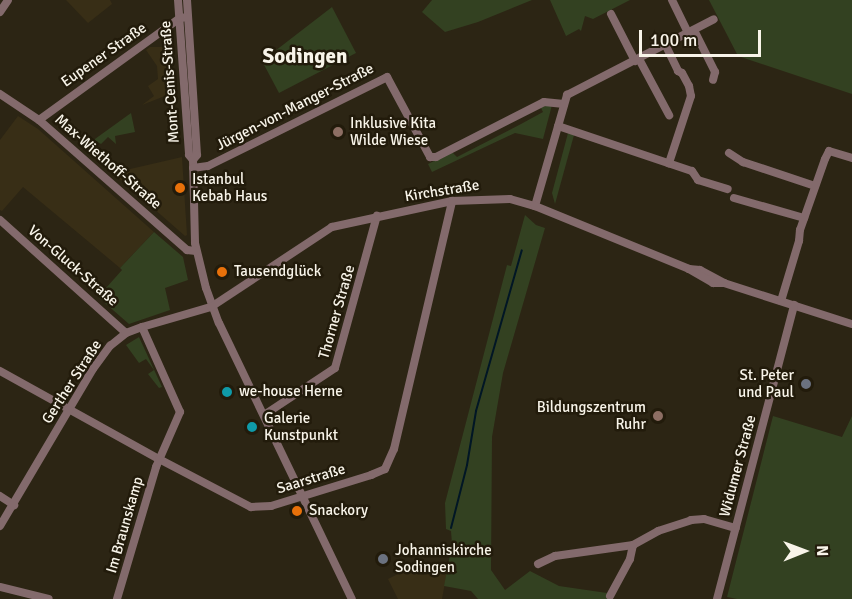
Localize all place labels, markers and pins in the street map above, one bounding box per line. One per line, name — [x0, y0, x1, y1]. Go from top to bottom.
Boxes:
place label: Inklusive Kita Wilde Wiese — [350, 114, 436, 149]
marker: Inklusive Kita Wilde Wiese — [331, 125, 345, 139]
place label: Istanbul Kebab Haus — [192, 170, 267, 205]
marker: Istanbul Kebab Haus — [173, 181, 187, 195]
place label: Tausendglück — [234, 263, 321, 281]
marker: Tausendglück — [215, 265, 229, 279]
place label: St. Peter und Paul — [738, 366, 794, 401]
marker: St. Peter und Paul — [799, 377, 813, 391]
place label: we-house Herne — [239, 383, 343, 401]
marker: we-house Herne — [220, 385, 234, 399]
place label: Bildungszentrum Ruhr — [537, 398, 646, 433]
place label: Galerie Kunstpunkt — [264, 409, 338, 444]
marker: Bildungszentrum Ruhr — [651, 409, 665, 423]
marker: Galerie Kunstpunkt — [245, 420, 259, 434]
place label: Snackory — [309, 502, 368, 520]
marker: Snackory — [290, 504, 304, 518]
place label: Johanniskirche Sodingen — [395, 541, 492, 576]
marker: Johanniskirche Sodingen — [376, 552, 390, 566]

